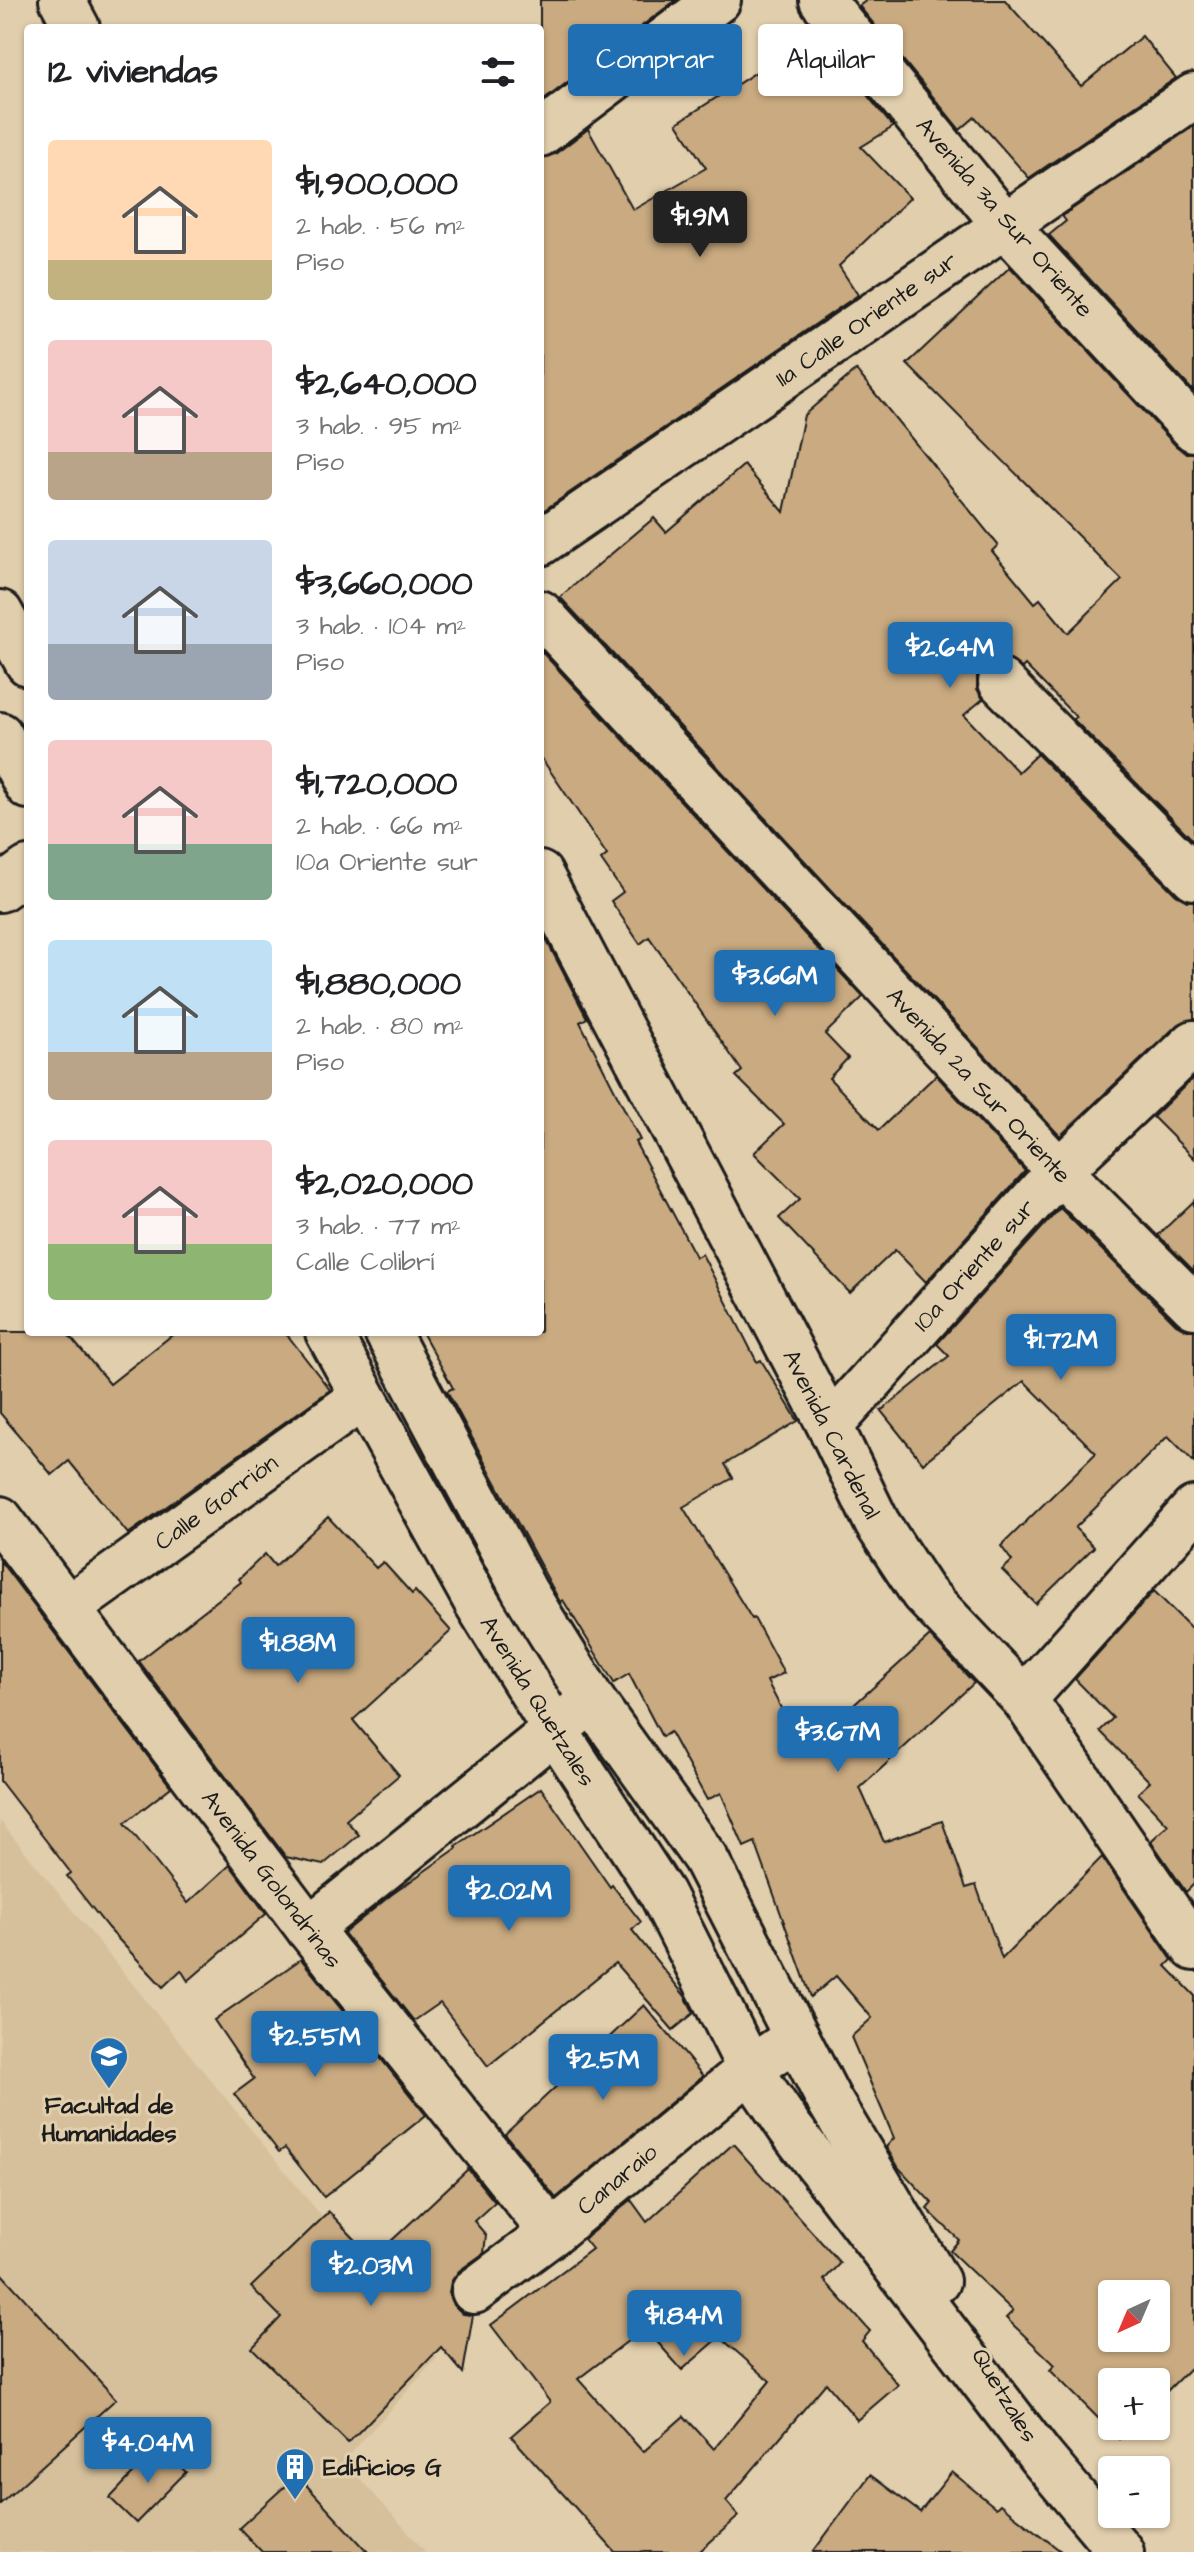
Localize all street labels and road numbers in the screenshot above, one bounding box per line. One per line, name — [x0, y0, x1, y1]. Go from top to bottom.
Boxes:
street label: Avenida 3a Sur Oriente — [908, 110, 1101, 325]
street label: 11a Calle Oriente sur — [769, 244, 964, 395]
street label: Avenida 2a Sur Oriente — [878, 980, 1078, 1191]
street label: 10a Oriente sur — [906, 1192, 1043, 1339]
street label: Avenida Cardenal — [774, 1344, 889, 1525]
street label: Calle Gorrión — [148, 1446, 285, 1559]
street label: Avenida Quetzales — [471, 1610, 603, 1793]
street label: Avenida Golondrinas — [193, 1783, 350, 1976]
street label: Canaraio — [570, 2136, 666, 2224]
street label: Quetzales — [963, 2342, 1046, 2449]

